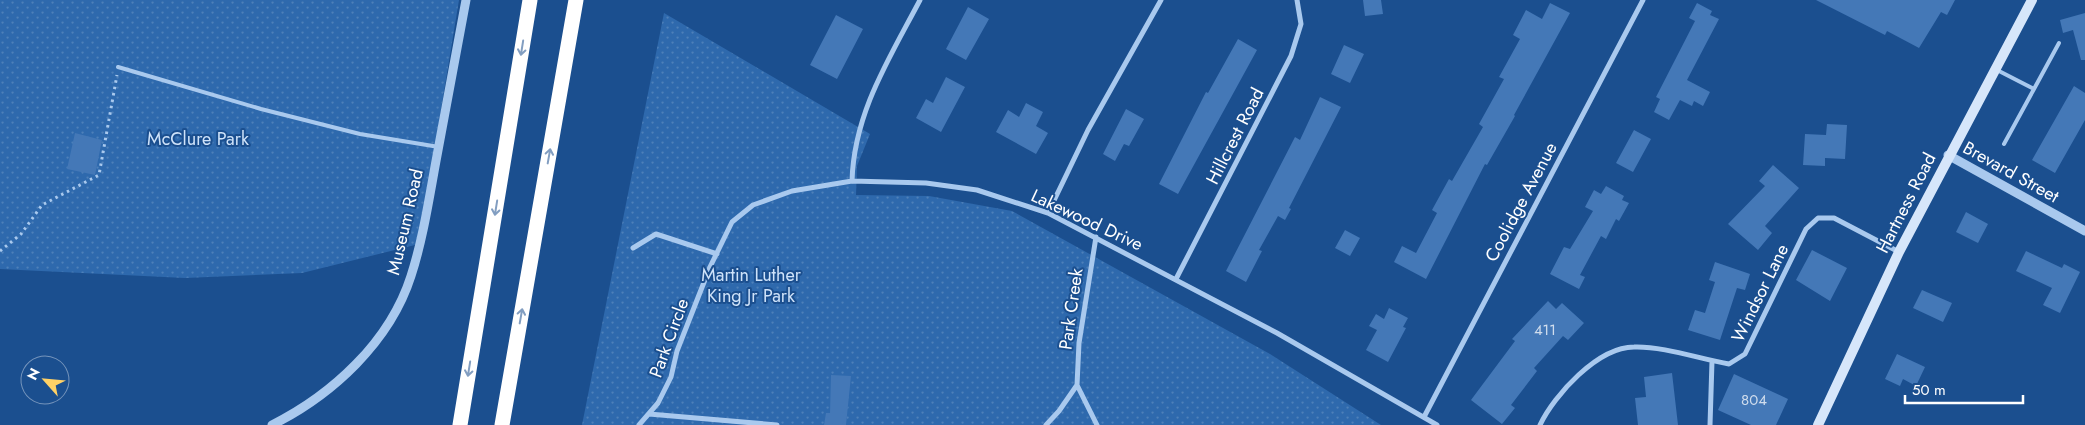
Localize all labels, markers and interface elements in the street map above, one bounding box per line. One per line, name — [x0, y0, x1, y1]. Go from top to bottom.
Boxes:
one-way arrow — [517, 40, 527, 56]
street label: Hillcrest Road — [1199, 83, 1271, 189]
park label: McClure Park — [147, 126, 249, 152]
street label: Brevard Street — [1958, 135, 2064, 209]
street label: Coolidge Avenue — [1479, 138, 1563, 266]
one-way arrow — [545, 148, 555, 164]
street label: Hartness Road — [1870, 148, 1942, 258]
street label: Museum Road — [380, 166, 430, 278]
street label: Lakewood Drive — [1027, 183, 1147, 257]
one-way arrow — [490, 200, 500, 216]
street label: Windsor Lane — [1725, 240, 1795, 346]
park label: Martin Luther King Jr Park — [701, 262, 802, 309]
street label: Park Creek — [1052, 266, 1090, 351]
street label: Park Circle — [643, 295, 695, 381]
one-way arrow — [517, 308, 527, 324]
house number: 411 — [1534, 319, 1556, 341]
north arrow — [20, 355, 70, 405]
one-way arrow — [463, 360, 473, 376]
text: N — [22, 365, 45, 384]
scale bar — [1905, 372, 2022, 404]
text: 50 m — [1912, 379, 1946, 401]
house number: 804 — [1741, 389, 1767, 411]

